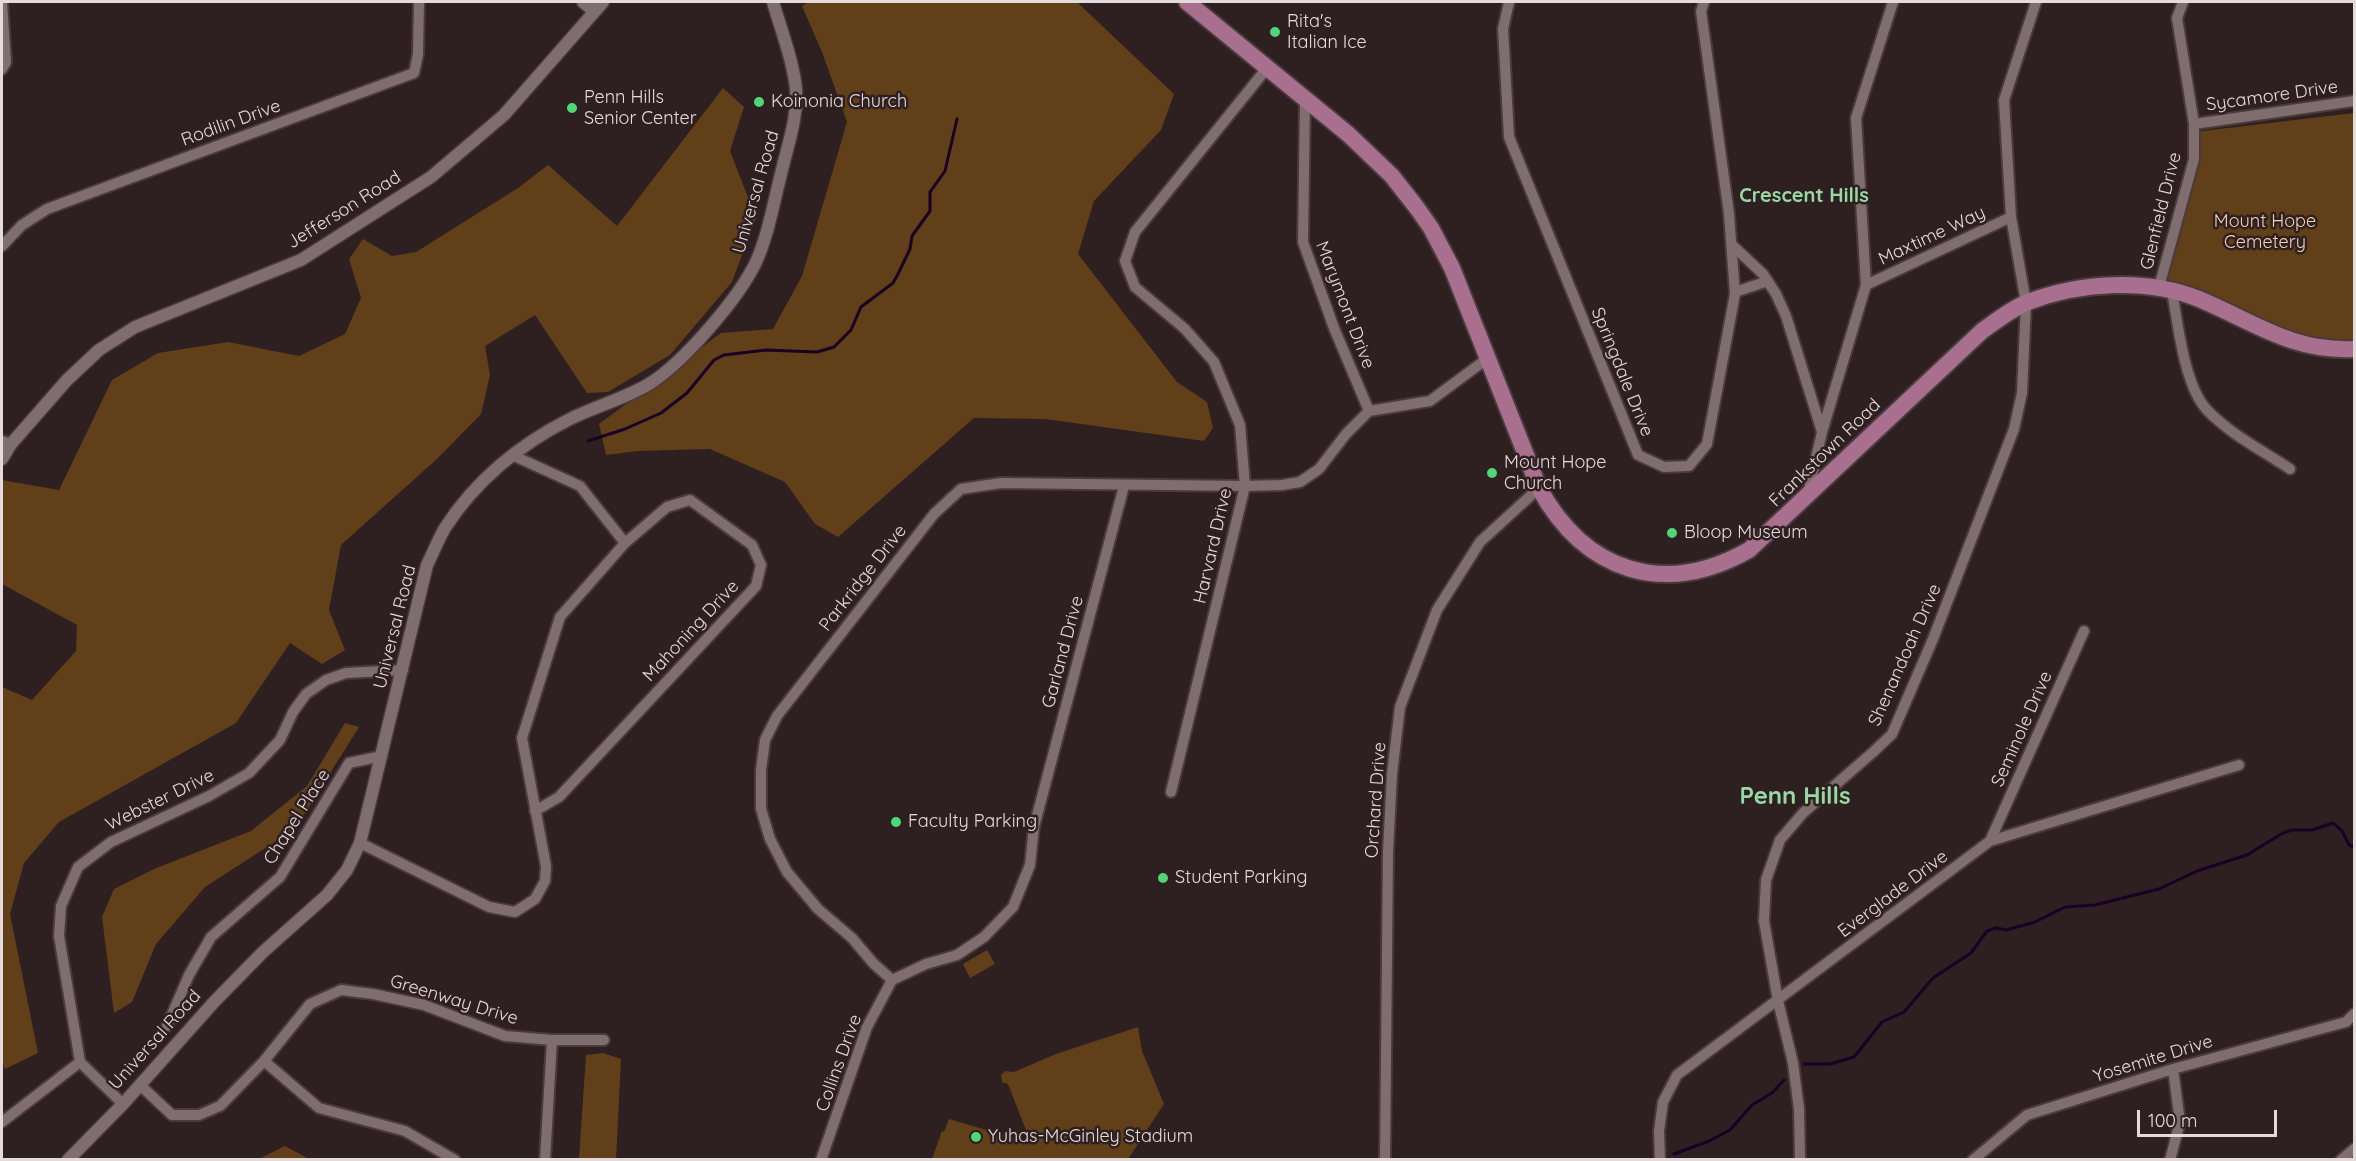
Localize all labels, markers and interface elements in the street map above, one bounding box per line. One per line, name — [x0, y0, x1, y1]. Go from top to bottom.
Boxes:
place label: Rita's Italian Ice — [1287, 11, 1367, 54]
marker: Rita's Italian Ice — [1268, 25, 1282, 39]
street label: Sycamore Drive — [2205, 76, 2339, 116]
place label: Penn Hills Senior Center — [584, 87, 697, 130]
place label: Koinonia Church — [771, 91, 907, 113]
street label: Rodilin Drive — [178, 95, 284, 151]
marker: Koinonia Church — [752, 95, 766, 109]
marker: Penn Hills Senior Center — [565, 101, 579, 115]
street label: Universal Road — [728, 128, 784, 256]
street label: Glenfield Drive — [2136, 150, 2186, 272]
street label: Jefferson Road — [283, 166, 405, 254]
district label: Crescent Hills — [1739, 184, 1869, 208]
street label: Maxtime Way — [1875, 202, 1989, 270]
park label: Mount Hope Cemetery — [2214, 211, 2316, 254]
street label: Marymont Drive — [1311, 238, 1379, 372]
street label: Springdale Drive — [1586, 304, 1658, 440]
street label: Frankstown Road — [1765, 394, 1885, 512]
place label: Mount Hope Church — [1504, 452, 1606, 494]
marker: Mount Hope Church — [1485, 466, 1499, 480]
street label: Harvard Drive — [1189, 486, 1237, 606]
street label: Parkridge Drive — [815, 520, 911, 636]
place label: Bloop Museum — [1684, 522, 1808, 544]
marker: Bloop Museum — [1665, 526, 1679, 540]
street label: Universal Road — [369, 563, 421, 691]
street label: Mahoning Drive — [638, 576, 744, 686]
street label: Shenandoah Drive — [1864, 581, 1946, 729]
street label: Garland Drive — [1038, 594, 1088, 710]
street label: Seminole Drive — [1987, 668, 2057, 790]
street label: Orchard Drive — [1361, 741, 1391, 859]
street label: Webster Drive — [102, 764, 218, 836]
street label: Chapel Place — [259, 765, 335, 869]
district label: Penn Hills — [1739, 783, 1851, 811]
place label: Faculty Parking — [908, 811, 1037, 833]
marker: Faculty Parking — [889, 815, 903, 829]
street label: Everglade Drive — [1834, 846, 1952, 942]
place label: Student Parking — [1175, 867, 1308, 889]
marker: Student Parking — [1156, 871, 1170, 885]
street label: Greenway Drive — [387, 970, 521, 1030]
street label: Universal Road — [105, 986, 205, 1094]
street label: Collins Drive — [811, 1011, 867, 1115]
street label: Yosemite Drive — [2091, 1031, 2215, 1087]
scale bar — [2140, 1098, 2280, 1136]
text: 100 m — [2148, 1109, 2197, 1132]
place label: Yuhas-McGinley Stadium — [988, 1126, 1193, 1148]
marker: Yuhas-McGinley Stadium — [969, 1130, 983, 1144]

